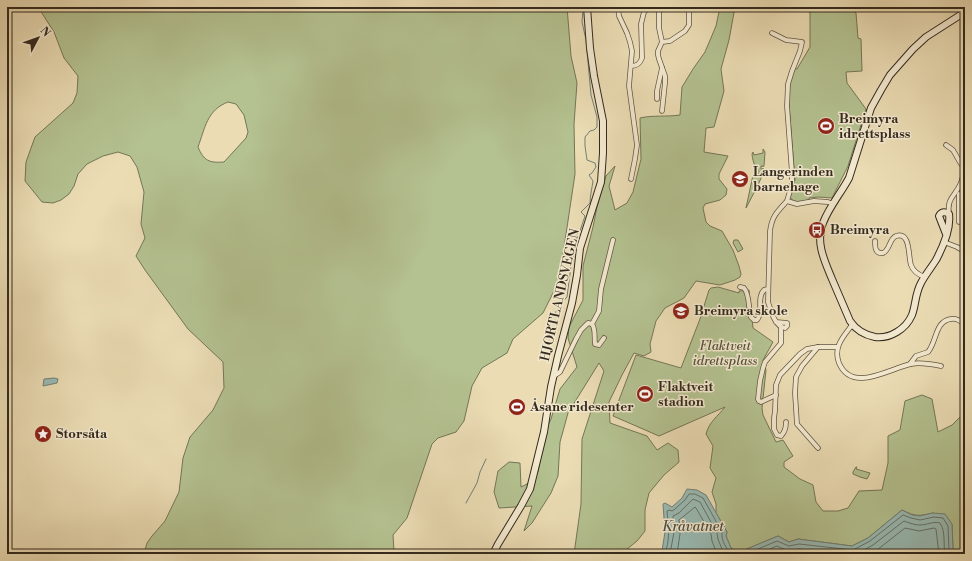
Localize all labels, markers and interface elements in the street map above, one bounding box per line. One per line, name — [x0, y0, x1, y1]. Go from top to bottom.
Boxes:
north arrow — [18, 18, 58, 58]
text: N — [37, 24, 53, 40]
place label: Breimyra idrettsplass — [839, 111, 911, 142]
sports icon: Breimyra idrettsplass — [816, 116, 836, 136]
place label: Langerinden barnehage — [753, 164, 833, 195]
school or university icon: Langerinden barnehage — [730, 169, 750, 189]
bus stop icon: Breimyra — [807, 220, 827, 240]
place label: Breimyra — [830, 222, 890, 238]
street label: HJORTLANDSVEGEN — [537, 227, 583, 363]
school or university icon: Breimyra skole — [671, 301, 691, 321]
place label: Breimyra skole — [694, 303, 788, 319]
park label: Flaktveit idrettsplass — [693, 338, 757, 369]
place label: Flaktveit stadion — [658, 379, 713, 410]
sports icon: Flaktveit stadion — [635, 384, 655, 404]
sports icon: Åsane ridesenter — [507, 397, 527, 417]
place label: Åsane ridesenter — [529, 398, 634, 415]
place icon: Storsåta — [33, 424, 53, 444]
place label: Storsåta — [56, 426, 108, 442]
water label: Kråvatnet — [662, 518, 724, 536]

